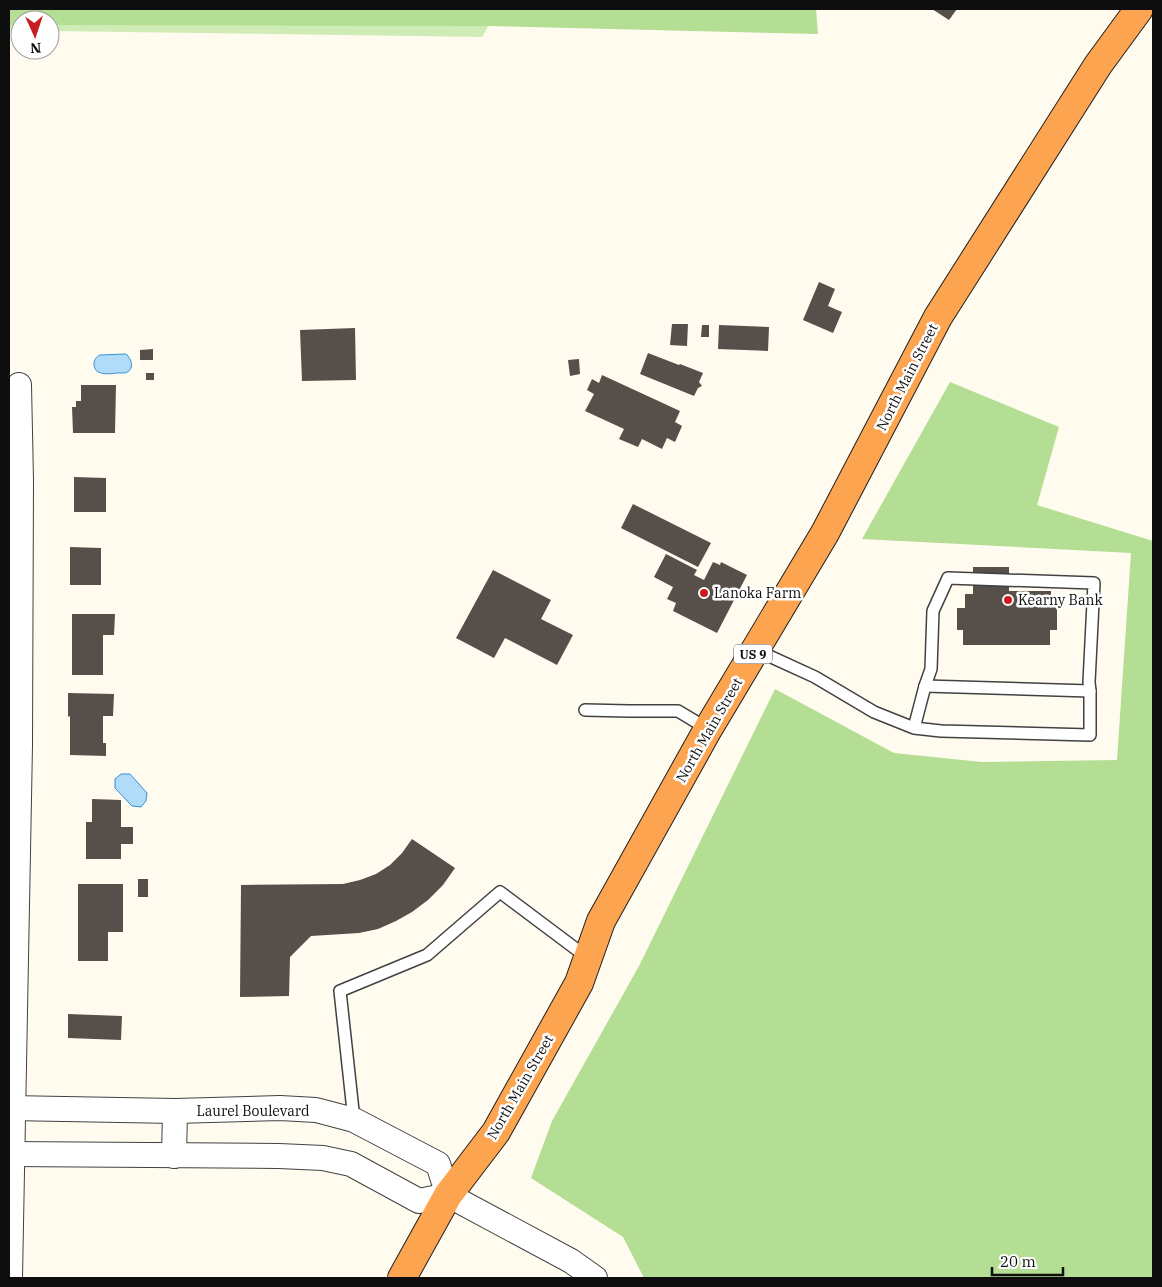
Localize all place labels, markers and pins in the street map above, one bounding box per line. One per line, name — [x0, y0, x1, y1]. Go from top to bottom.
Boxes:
place label: Lanoka Farm — [714, 584, 801, 602]
marker: Lanoka Farm — [698, 587, 710, 599]
place label: Kearny Bank — [1018, 591, 1103, 609]
marker: Kearny Bank — [1002, 594, 1014, 606]

